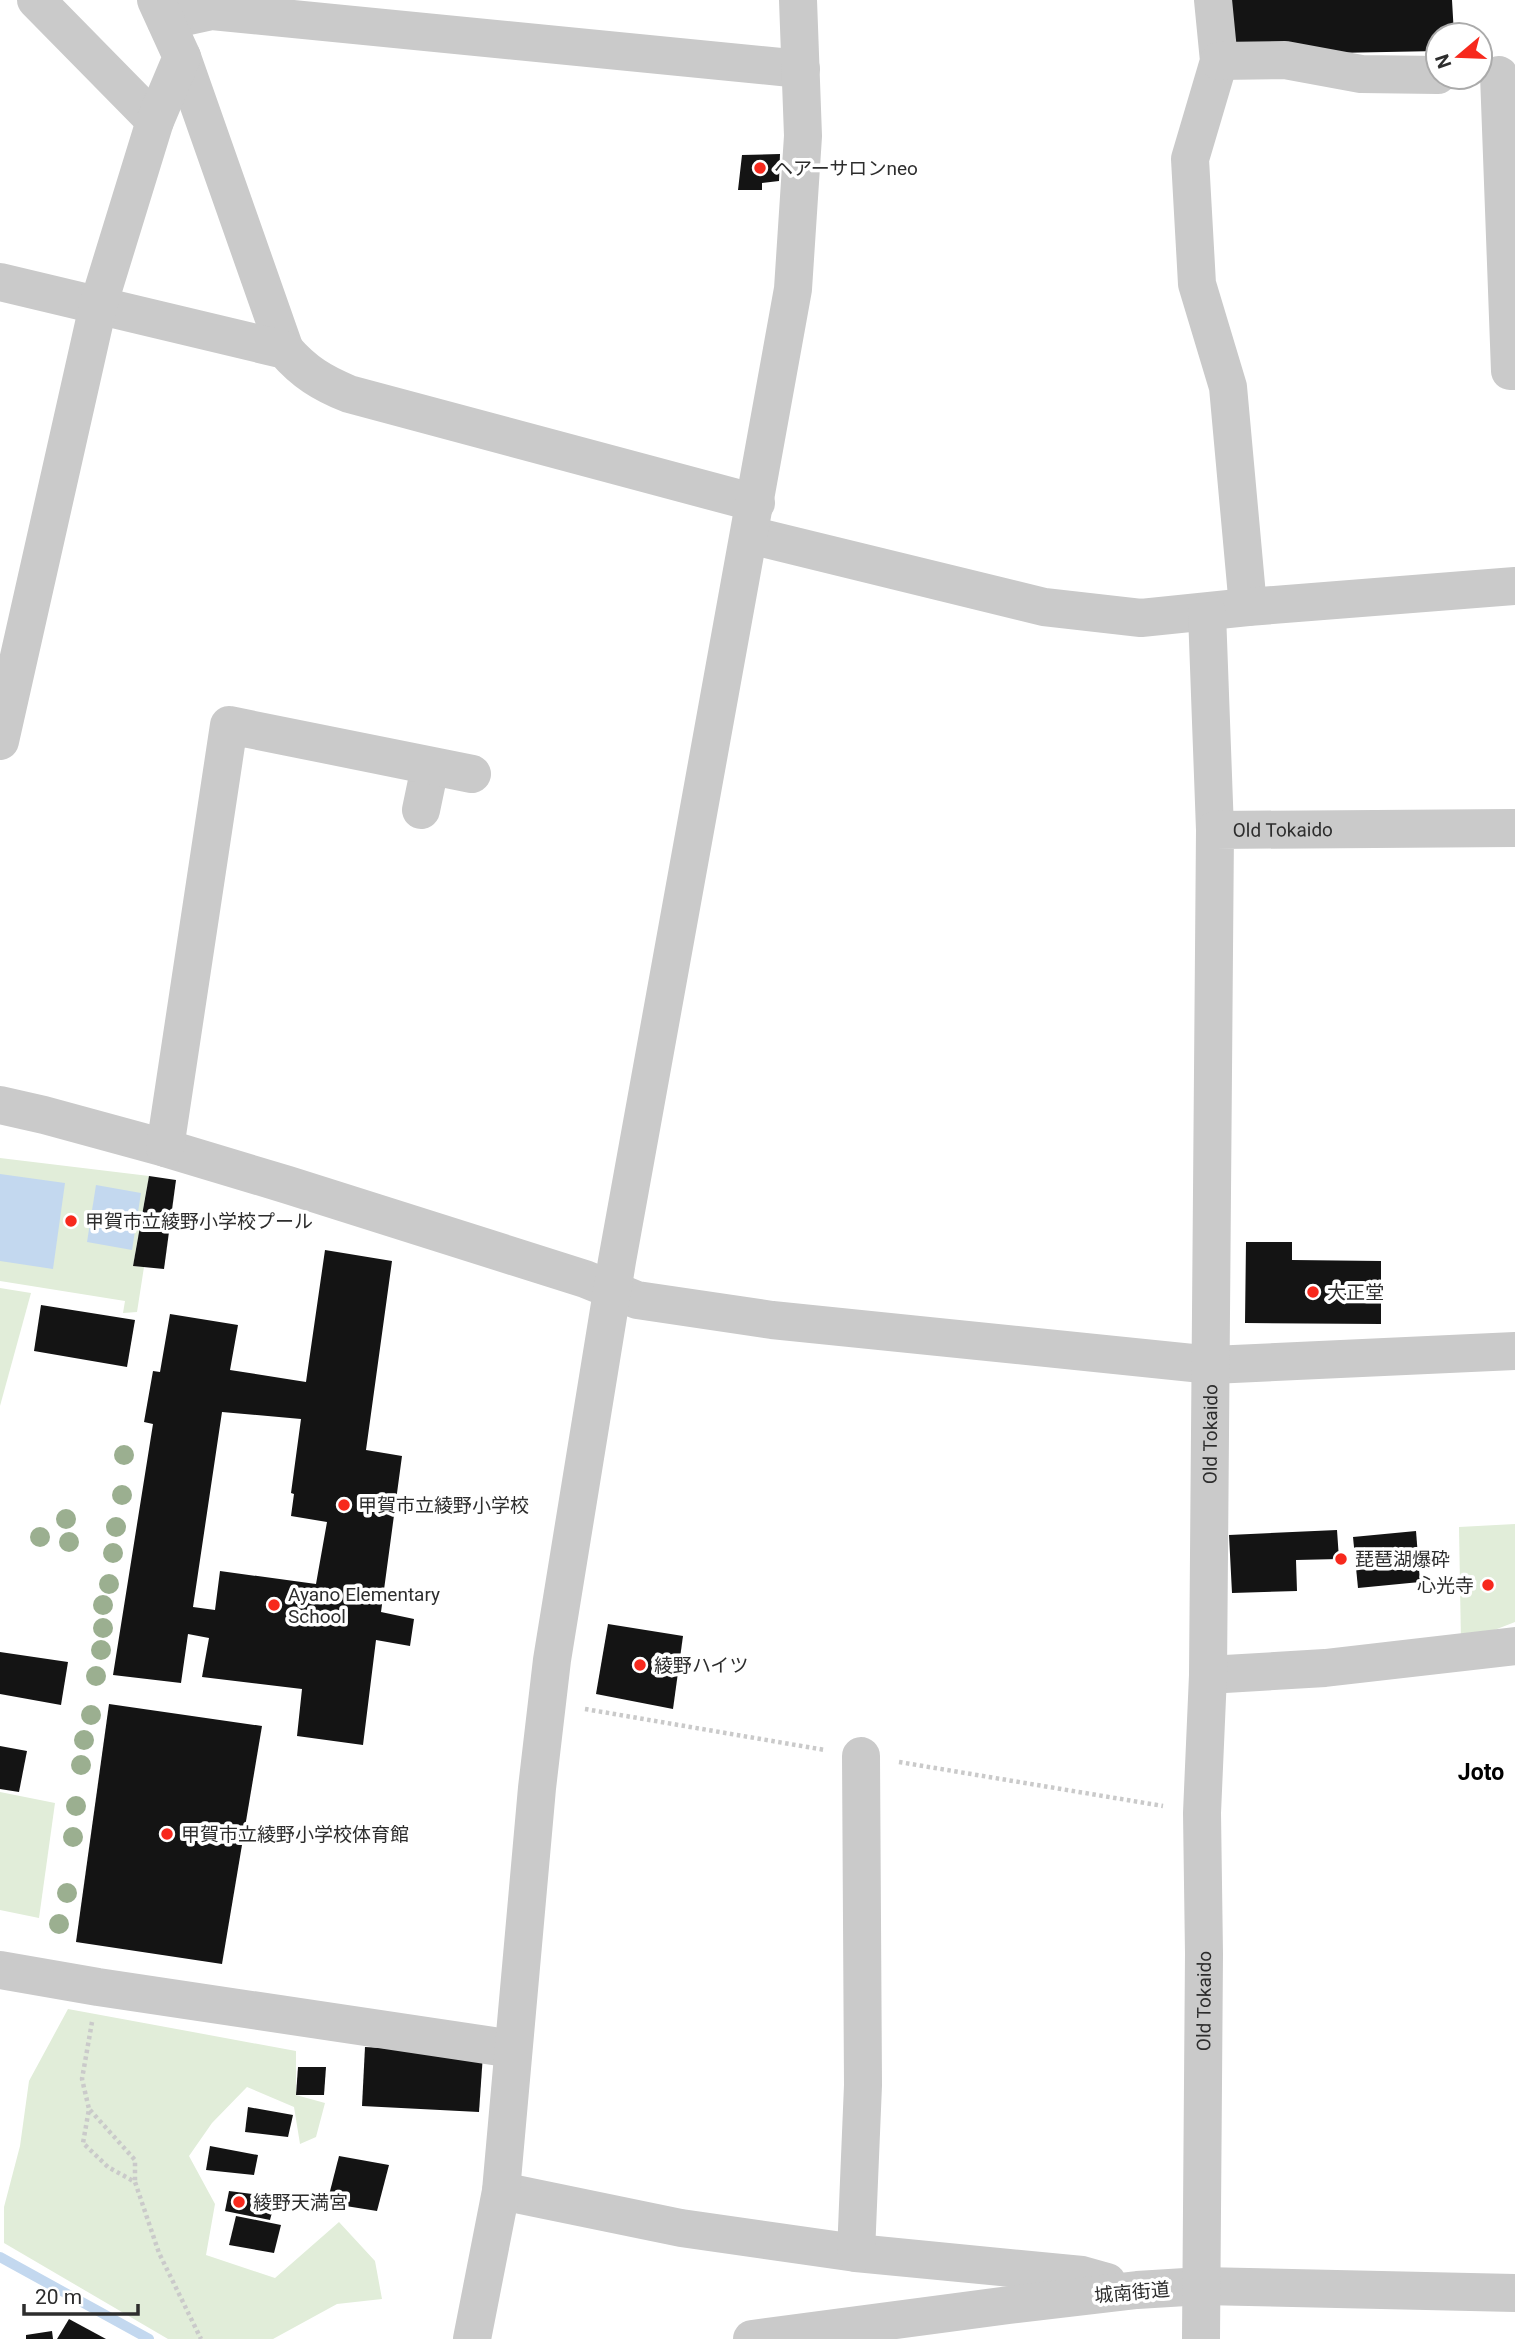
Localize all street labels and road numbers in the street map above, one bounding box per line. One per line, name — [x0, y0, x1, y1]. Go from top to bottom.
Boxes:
street label: Old Tokaido — [1233, 818, 1333, 842]
street label: Old Tokaido — [1199, 1384, 1222, 1484]
street label: Old Tokaido — [1192, 1951, 1216, 2051]
street label: 城南街道 — [1093, 2278, 1171, 2307]

